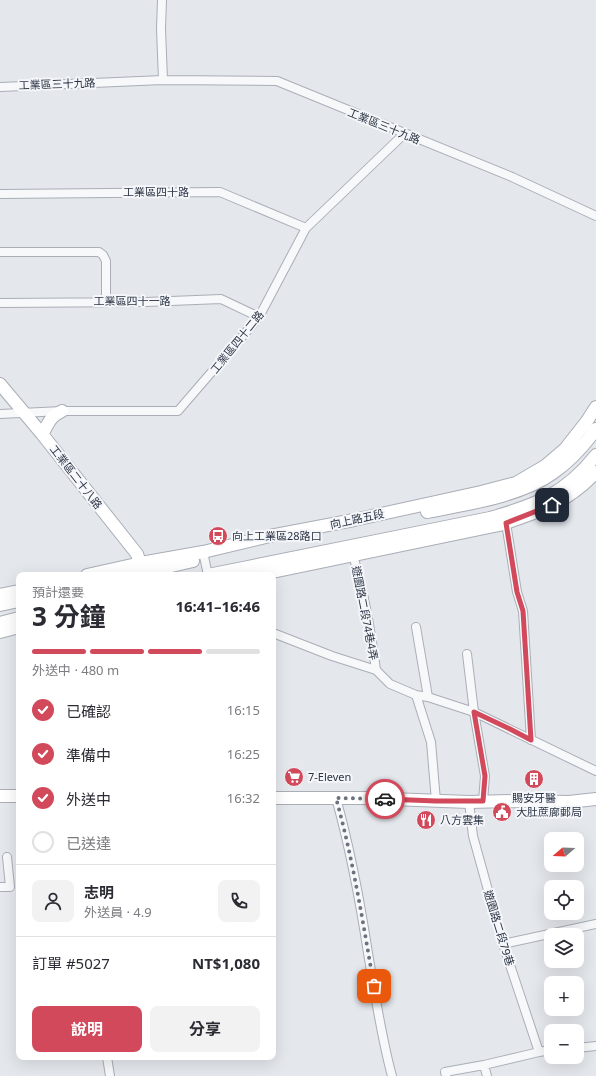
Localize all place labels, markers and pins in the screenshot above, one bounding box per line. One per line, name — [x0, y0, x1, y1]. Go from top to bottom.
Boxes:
pin — [535, 488, 569, 522]
bus stop icon: 向上工業區28路口 — [207, 525, 229, 547]
place label: 向上工業區28路口 — [232, 528, 322, 543]
supermarket icon: 7-Eleven — [283, 766, 305, 788]
building icon: 賜安牙醫 — [523, 768, 545, 790]
place label: 7-Eleven — [308, 769, 351, 784]
place label: 賜安牙醫 — [512, 790, 556, 805]
public building icon: 大肚蔗廍郵局 — [491, 801, 513, 823]
place label: 大肚蔗廍郵局 — [516, 804, 582, 819]
restaurant icon: 八方雲集 — [415, 809, 437, 831]
place label: 八方雲集 — [440, 812, 484, 827]
pin — [357, 969, 391, 1003]

